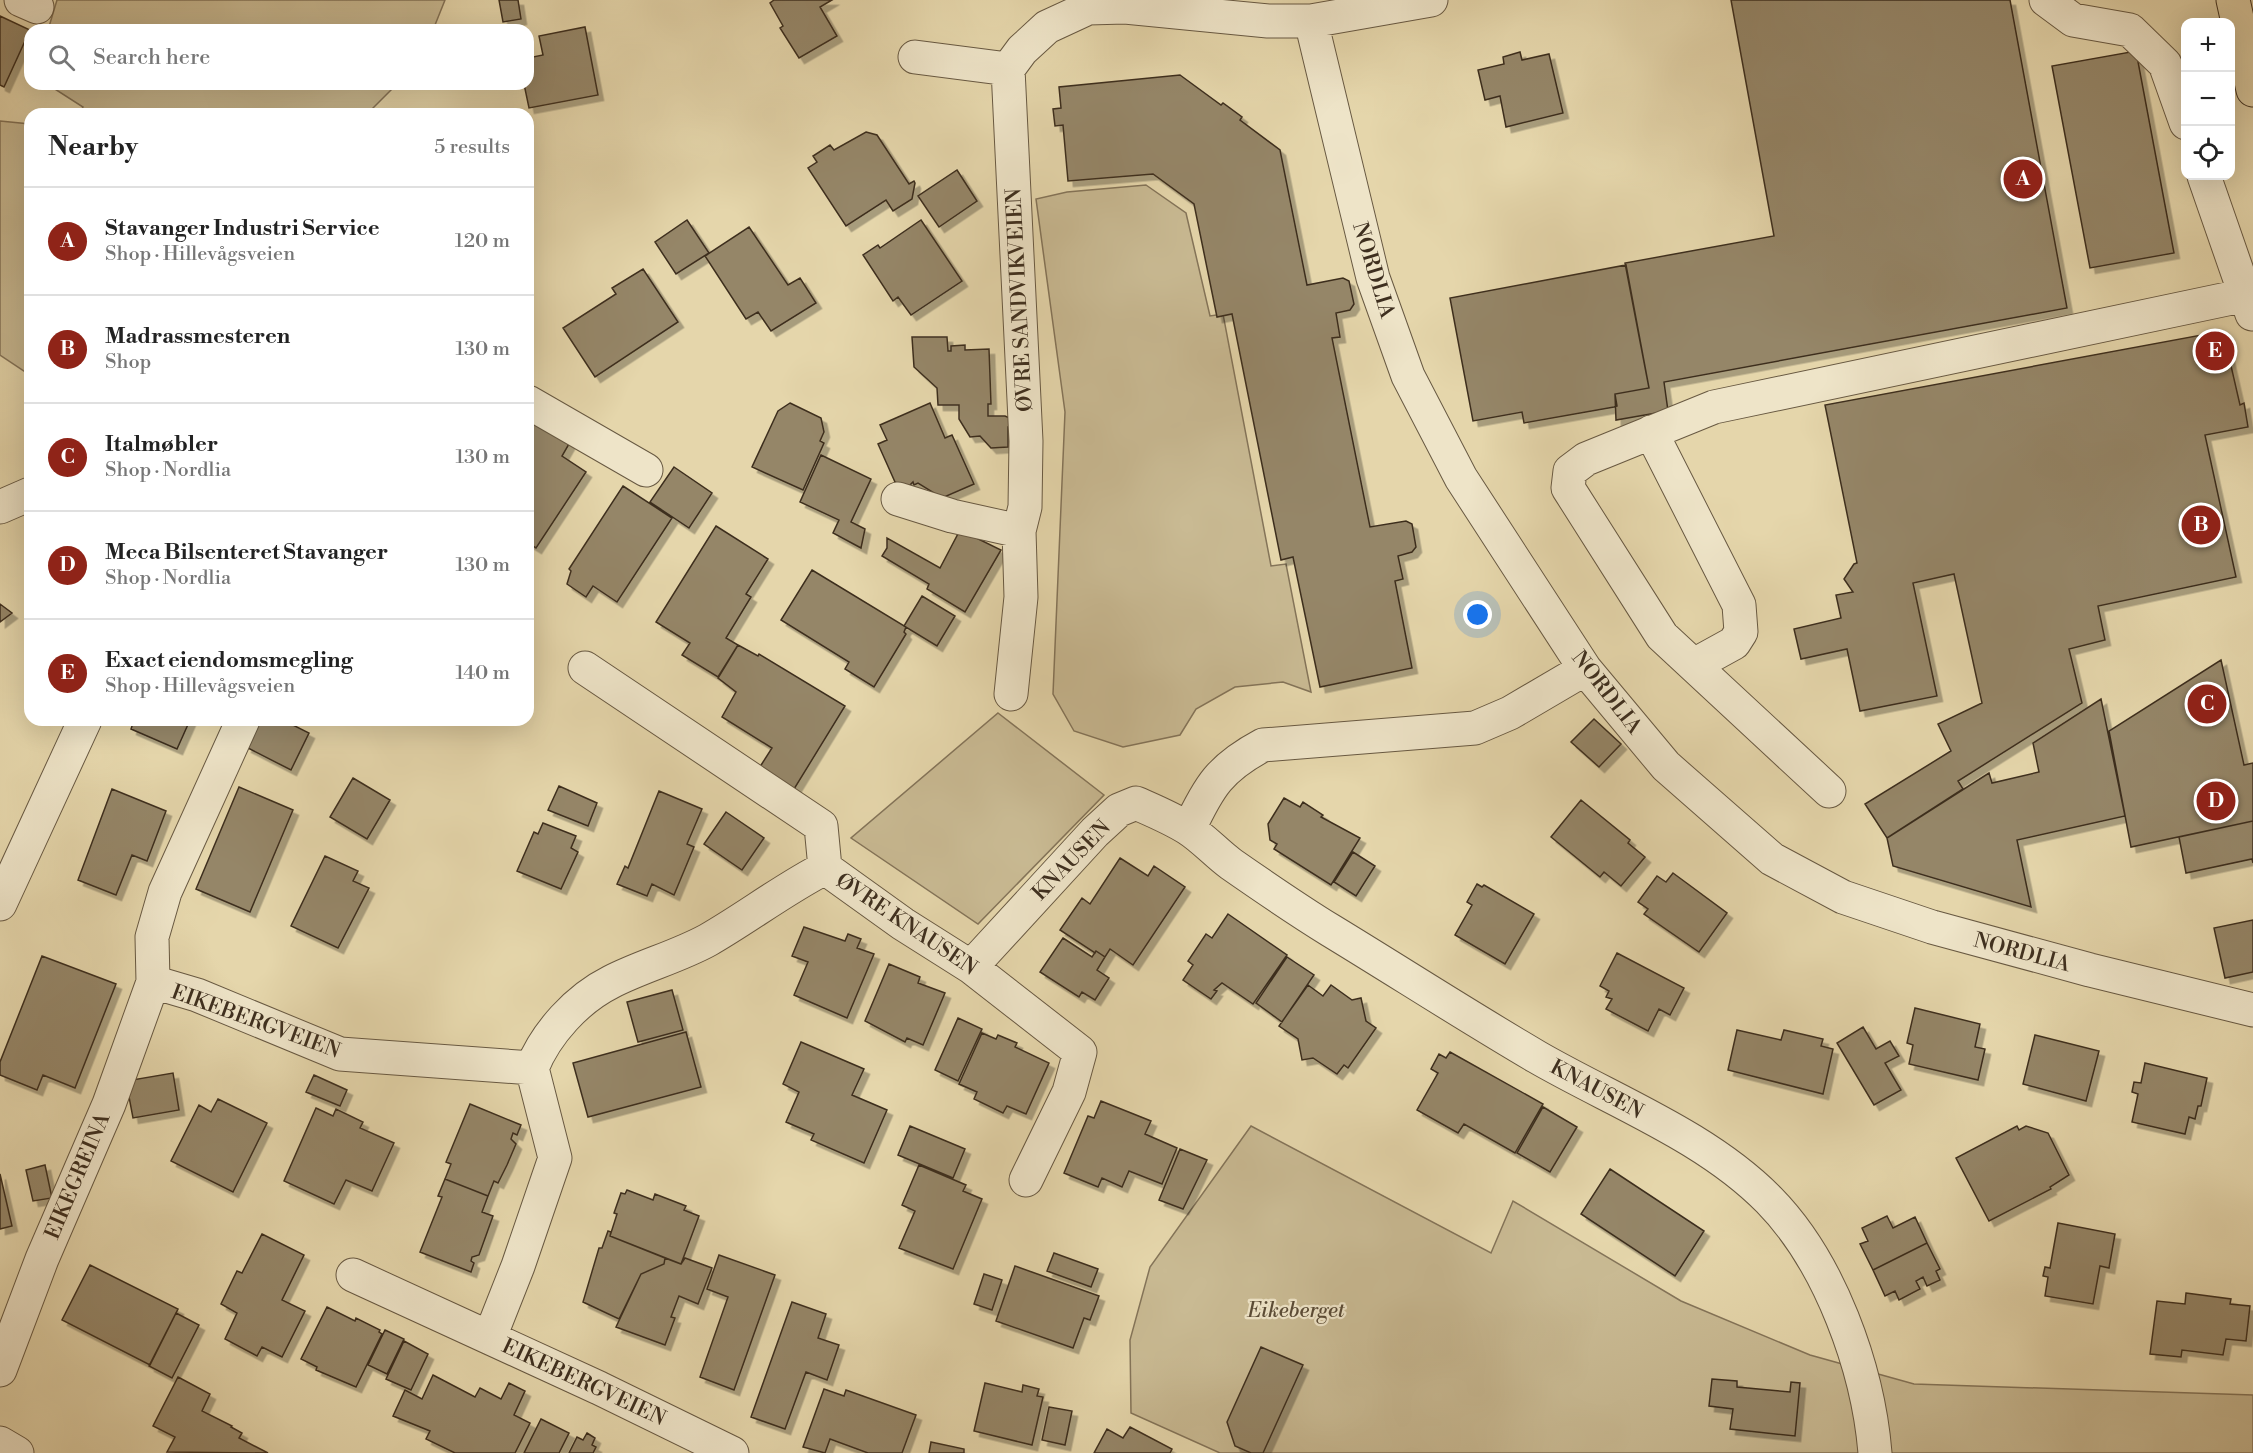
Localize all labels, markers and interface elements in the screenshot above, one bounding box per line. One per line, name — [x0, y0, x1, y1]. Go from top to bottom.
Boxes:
map controls — [2181, 18, 2235, 180]
button: + — [2181, 18, 2235, 72]
search box — [24, 24, 534, 90]
icon: search — [45, 41, 78, 74]
text: Search here — [93, 44, 210, 71]
button: − — [2181, 72, 2235, 126]
button: locate — [2181, 126, 2235, 180]
text: Nearby — [48, 131, 138, 163]
text: 5 results — [434, 135, 510, 160]
pin: A — [2004, 156, 2042, 201]
street label: ØVRE SANDVIKVEIEN — [1001, 187, 1039, 412]
text: Stavanger Industri Service — [105, 215, 380, 242]
street label: NORDLIA — [1346, 219, 1400, 322]
text: A — [60, 229, 75, 254]
text: 120 m — [455, 229, 510, 254]
text: Shop · Hillevågsveien — [105, 242, 295, 267]
text: Madrassmesteren — [105, 323, 290, 350]
pin: E — [2196, 328, 2234, 374]
text: B — [60, 337, 75, 362]
text: 130 m — [455, 337, 510, 362]
text: Shop — [105, 350, 151, 375]
text: Italmøbler — [105, 431, 218, 458]
text: C — [60, 445, 75, 470]
text: 130 m — [455, 445, 510, 470]
text: Shop · Nordlia — [105, 458, 231, 483]
pin: B — [2182, 502, 2220, 548]
text: Meca Bilsenteret Stavanger — [105, 539, 388, 566]
text: D — [60, 553, 75, 578]
text: 130 m — [455, 553, 510, 578]
text: Shop · Nordlia — [105, 566, 231, 591]
your location — [1463, 600, 1492, 629]
street label: NORDLIA — [1566, 646, 1647, 740]
text: Exact eiendomsmegling — [105, 647, 353, 674]
text: E — [61, 661, 74, 686]
text: 140 m — [455, 661, 510, 686]
text: Shop · Hillevågsveien — [105, 674, 295, 699]
pin: C — [2188, 682, 2226, 726]
pin: D — [2196, 778, 2236, 824]
street label: KNAUSEN — [1027, 815, 1117, 906]
street label: ØVRE KNAUSEN — [831, 868, 982, 982]
street label: NORDLIA — [1971, 928, 2073, 978]
street label: EIKEBERGVEIEN — [168, 979, 344, 1065]
street label: KNAUSEN — [1546, 1055, 1648, 1125]
street label: EIKEGREINA — [40, 1109, 116, 1243]
park label: Eikeberget — [1246, 1298, 1346, 1324]
street label: EIKEBERGVEIEN — [498, 1334, 670, 1432]

